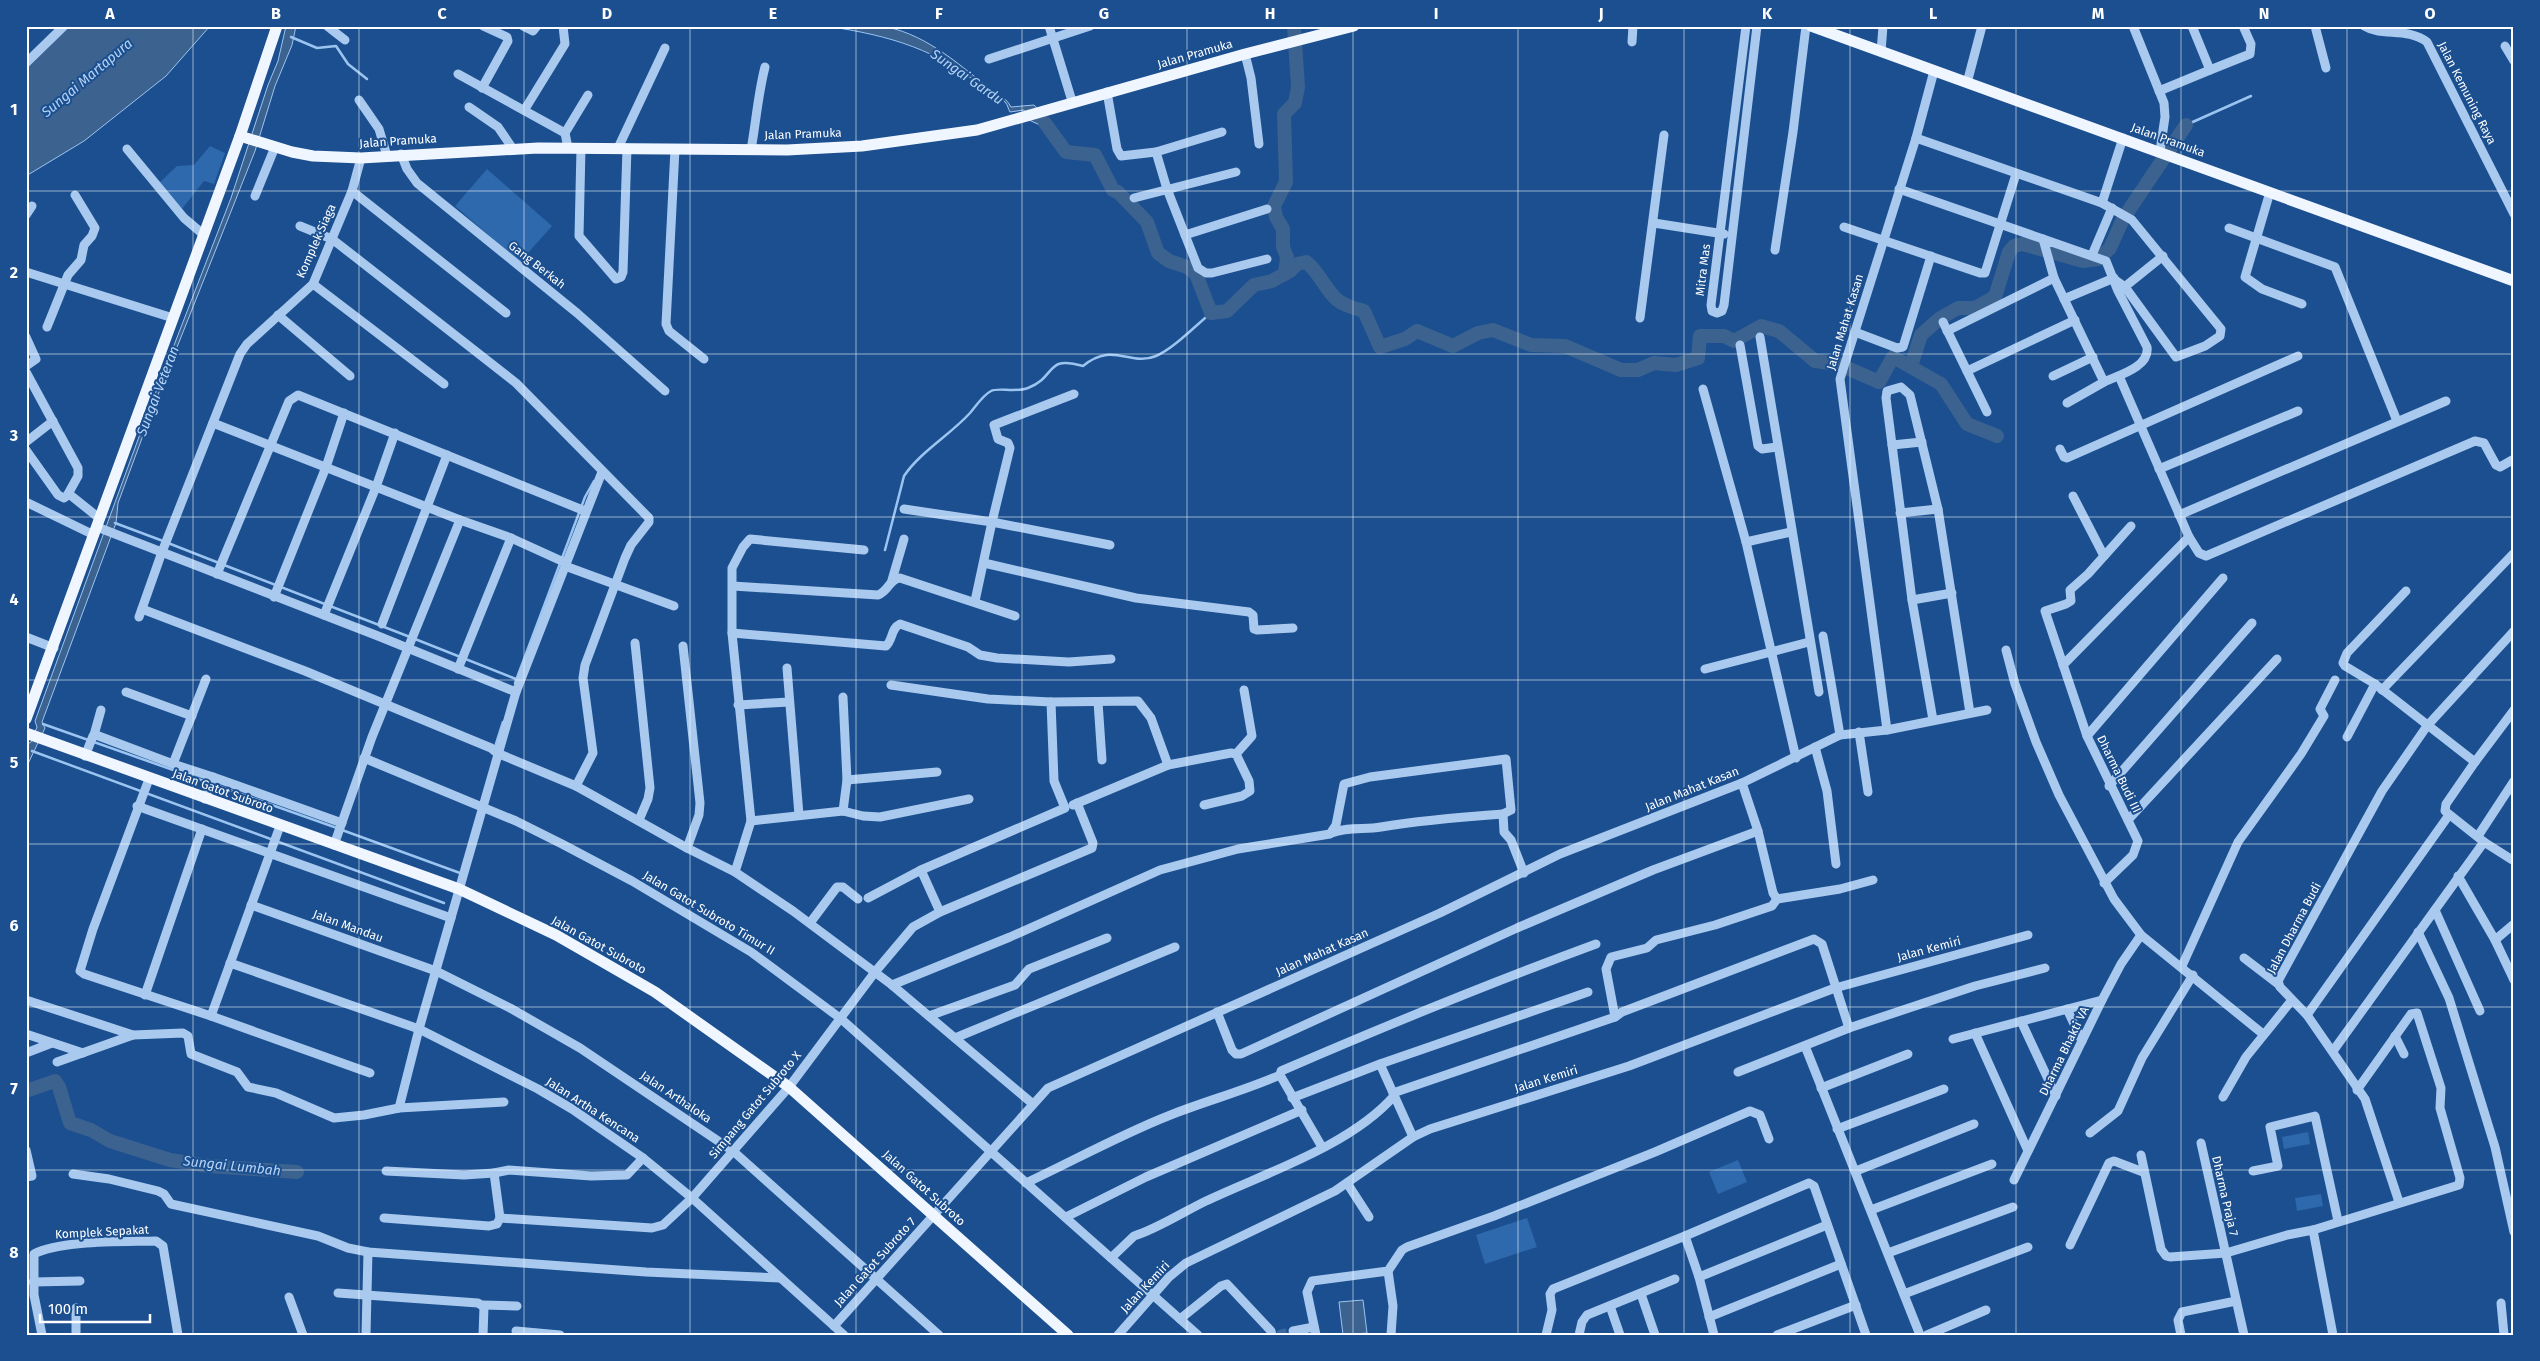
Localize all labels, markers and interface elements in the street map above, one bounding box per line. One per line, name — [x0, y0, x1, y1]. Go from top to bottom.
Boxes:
text: A — [104, 4, 115, 23]
text: B — [271, 4, 281, 23]
text: C — [437, 4, 447, 23]
text: D — [602, 4, 612, 23]
text: E — [769, 4, 777, 23]
text: F — [935, 4, 943, 23]
text: G — [1099, 4, 1109, 23]
text: H — [1265, 4, 1275, 23]
text: I — [1434, 4, 1438, 23]
text: J — [1597, 4, 1604, 23]
text: K — [1762, 4, 1773, 23]
text: L — [1929, 4, 1937, 23]
text: M — [2092, 4, 2105, 23]
text: N — [2259, 4, 2269, 23]
text: O — [2424, 4, 2436, 23]
water label: Sungai Martapura — [37, 35, 136, 122]
street label: Jalan Pramuka — [1156, 37, 1234, 71]
street label: Jalan Kemuning Raya — [2435, 39, 2499, 147]
water label: Sungai Gardu — [926, 45, 1007, 108]
text: 1 — [10, 100, 18, 119]
street label: Jalan Pramuka — [2129, 120, 2207, 160]
street label: Jalan Pramuka — [764, 126, 842, 142]
street label: Jalan Pramuka — [359, 131, 437, 151]
street label: Komplek Siaga — [293, 202, 339, 280]
street label: Gang Berkah — [506, 238, 568, 292]
street label: Mitra Mas — [1693, 243, 1713, 297]
text: 2 — [10, 263, 18, 282]
street label: Jalan Mahat Kasan — [1824, 272, 1866, 372]
water label: Sungai Veteran — [133, 344, 183, 439]
text: 3 — [9, 426, 18, 445]
text: 4 — [9, 590, 19, 609]
street label: Dharma Budi III — [2094, 733, 2144, 815]
text: 5 — [10, 753, 19, 772]
street label: Jalan Mahat Kasan — [1643, 764, 1741, 814]
street label: Jalan Gatot Subroto — [171, 766, 275, 816]
street label: Jalan Gatot Subroto Timur II — [641, 868, 777, 958]
street label: Jalan Dharma Budi — [2264, 880, 2324, 976]
street label: Jalan Mandau — [311, 907, 385, 945]
street label: Jalan Gatot Subroto — [549, 913, 649, 977]
text: 6 — [9, 916, 19, 935]
street label: Jalan Mahat Kasan — [1274, 925, 1370, 979]
street label: Jalan Kemiri — [1896, 934, 1962, 964]
street label: Dharma Bhakti VA — [2036, 1004, 2092, 1098]
street label: Simpang Gatot Subroto X — [706, 1048, 804, 1161]
street label: Jalan Kemiri — [1513, 1063, 1579, 1095]
street label: Jalan Arthaloka — [638, 1068, 714, 1126]
street label: Jalan Artha Kencana — [543, 1074, 643, 1146]
text: 7 — [10, 1079, 18, 1098]
street label: Jalan Gatot Subroto — [880, 1147, 968, 1229]
water label: Sungai Lumbah — [181, 1152, 282, 1180]
street label: Dharma Praja 7 — [2209, 1155, 2241, 1237]
street label: Jalan Gatot Subroto 7 — [831, 1215, 919, 1309]
street label: Komplek Sepakat — [55, 1223, 150, 1241]
text: 8 — [9, 1243, 19, 1262]
street label: Jalan Kemiri — [1118, 1258, 1172, 1316]
scale bar — [40, 1291, 150, 1323]
text: 100 m — [48, 1300, 88, 1318]

